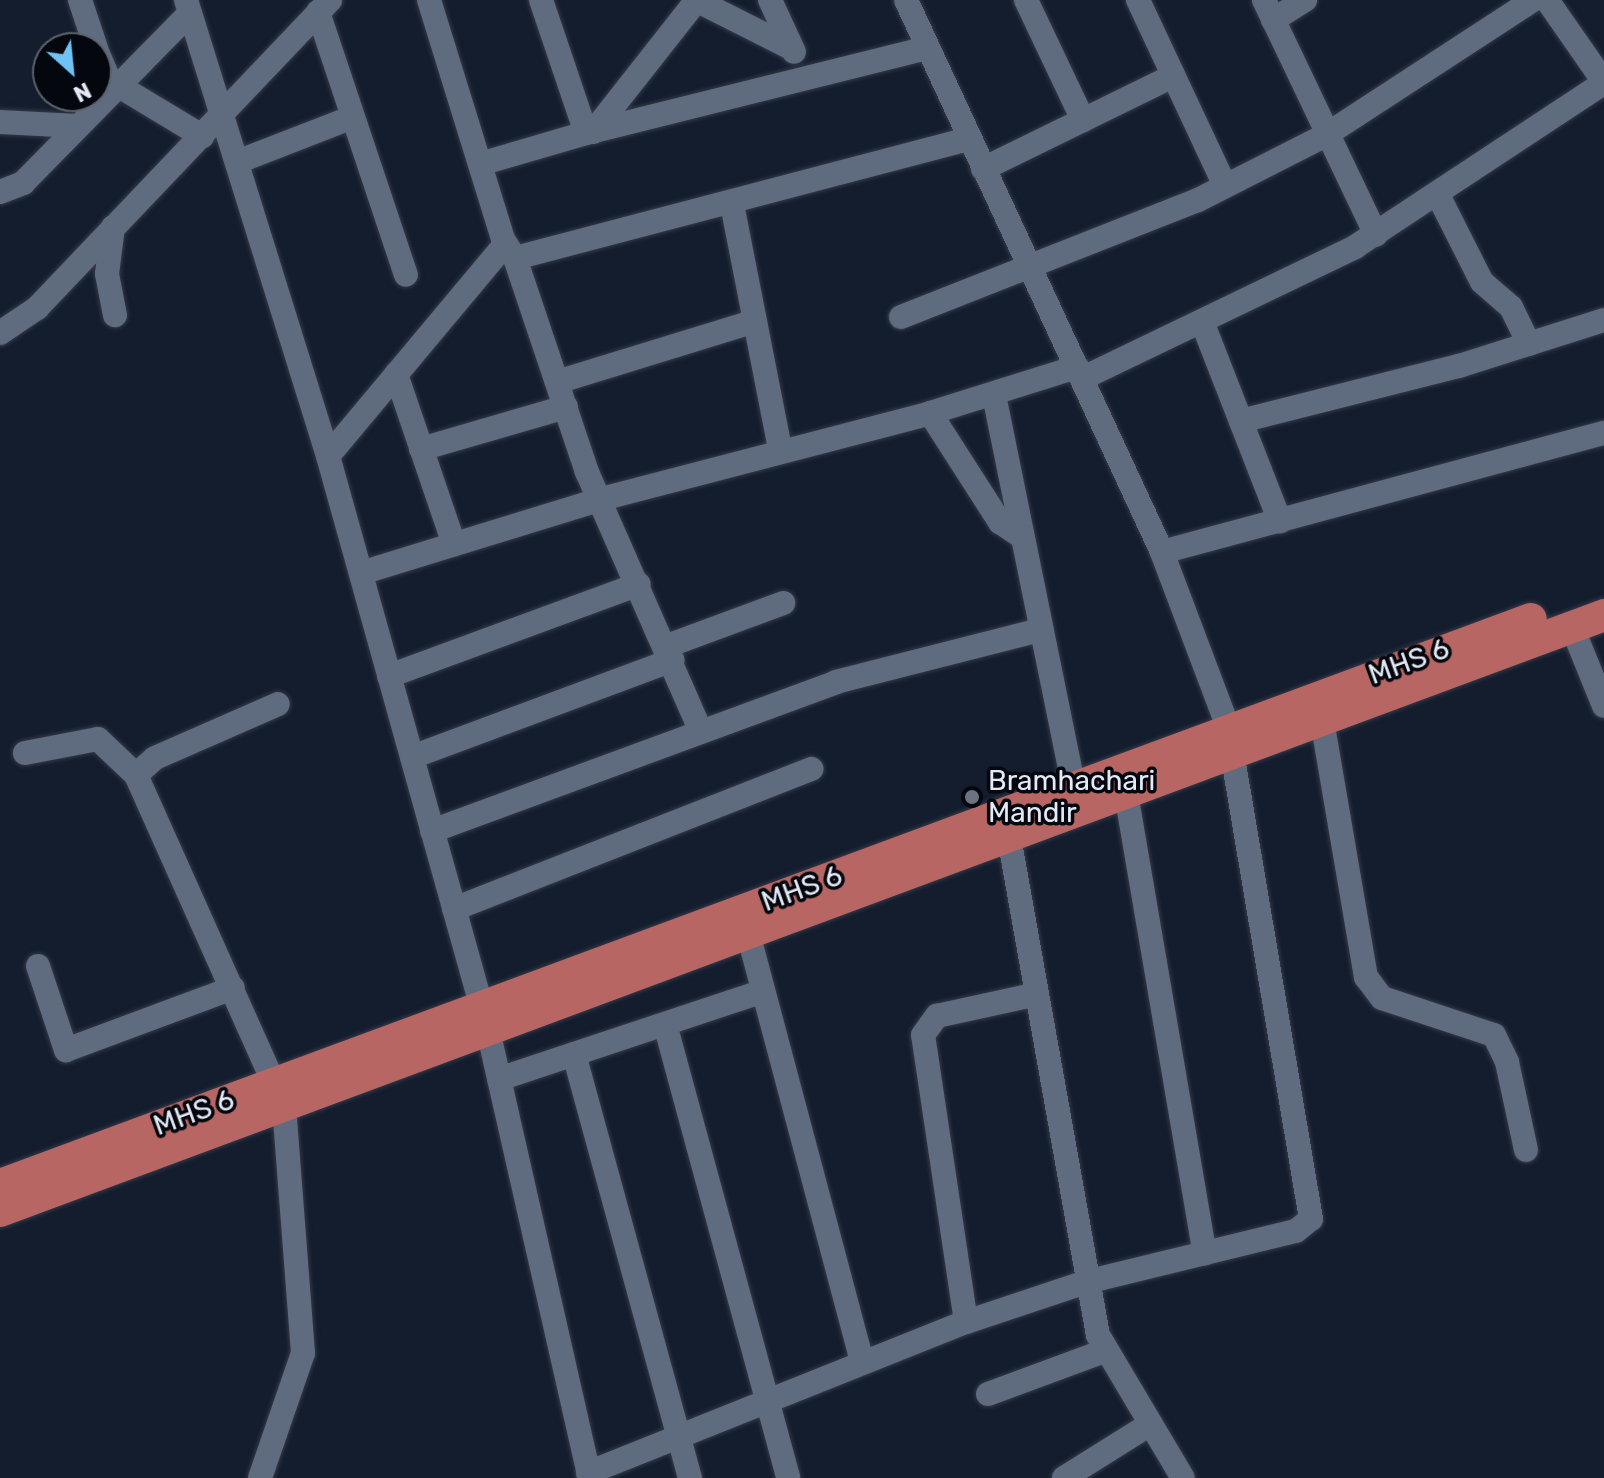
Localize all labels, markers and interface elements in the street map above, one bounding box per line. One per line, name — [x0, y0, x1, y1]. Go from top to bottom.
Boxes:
north arrow — [32, 32, 112, 112]
text: N — [69, 76, 95, 108]
street label: MHS 6 — [1364, 632, 1454, 692]
place label: Bramhachari Mandir — [988, 764, 1155, 830]
marker: Bramhachari Mandir — [963, 788, 981, 806]
street label: MHS 6 — [757, 859, 847, 919]
street label: MHS 6 — [149, 1083, 239, 1143]

